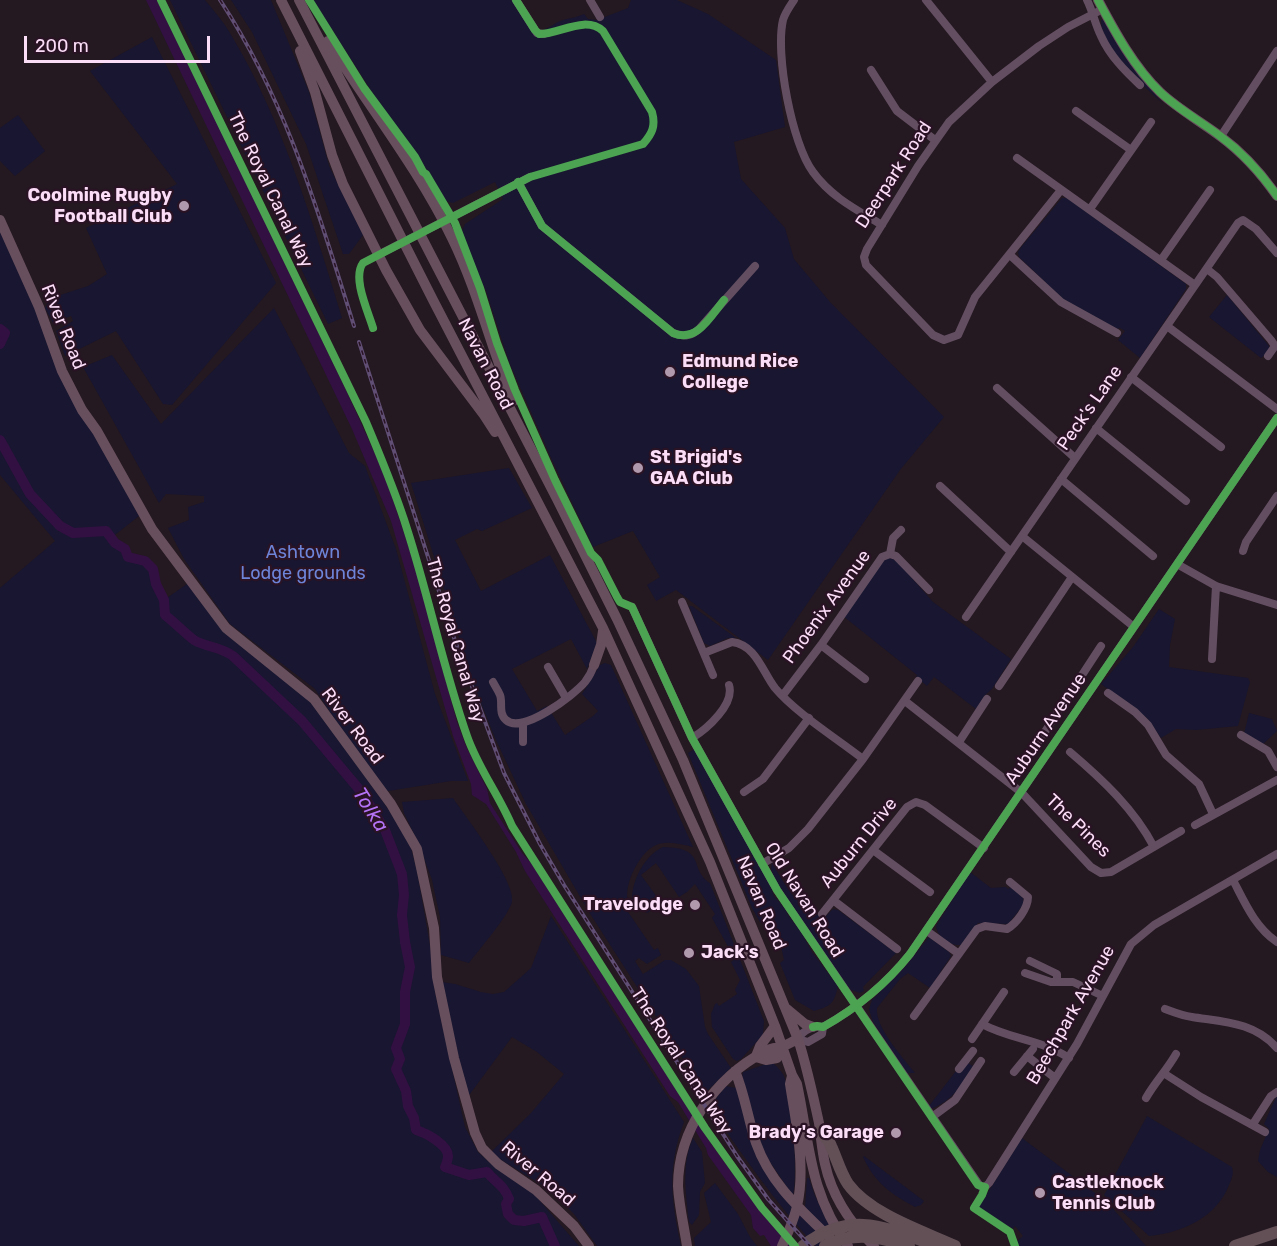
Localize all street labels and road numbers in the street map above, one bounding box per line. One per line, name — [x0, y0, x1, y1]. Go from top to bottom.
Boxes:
street label: The Royal Canal Way — [223, 109, 317, 271]
street label: Deerpark Road — [851, 117, 937, 233]
street label: River Road — [36, 281, 90, 373]
street label: Navan Road — [453, 315, 517, 413]
street label: Peck's Lane — [1053, 361, 1127, 455]
street label: Phoenix Avenue — [778, 546, 876, 668]
street label: The Royal Canal Way — [421, 555, 489, 725]
street label: Auburn Avenue — [1001, 669, 1091, 789]
street label: River Road — [316, 684, 388, 768]
street label: The Pines — [1041, 790, 1115, 862]
street label: Auburn Drive — [816, 794, 902, 892]
street label: Old Navan Road — [760, 839, 848, 961]
street label: Navan Road — [732, 853, 790, 953]
street label: Beechpark Avenue — [1022, 941, 1120, 1089]
street label: The Royal Canal Way — [625, 984, 737, 1138]
street label: River Road — [497, 1137, 579, 1211]

